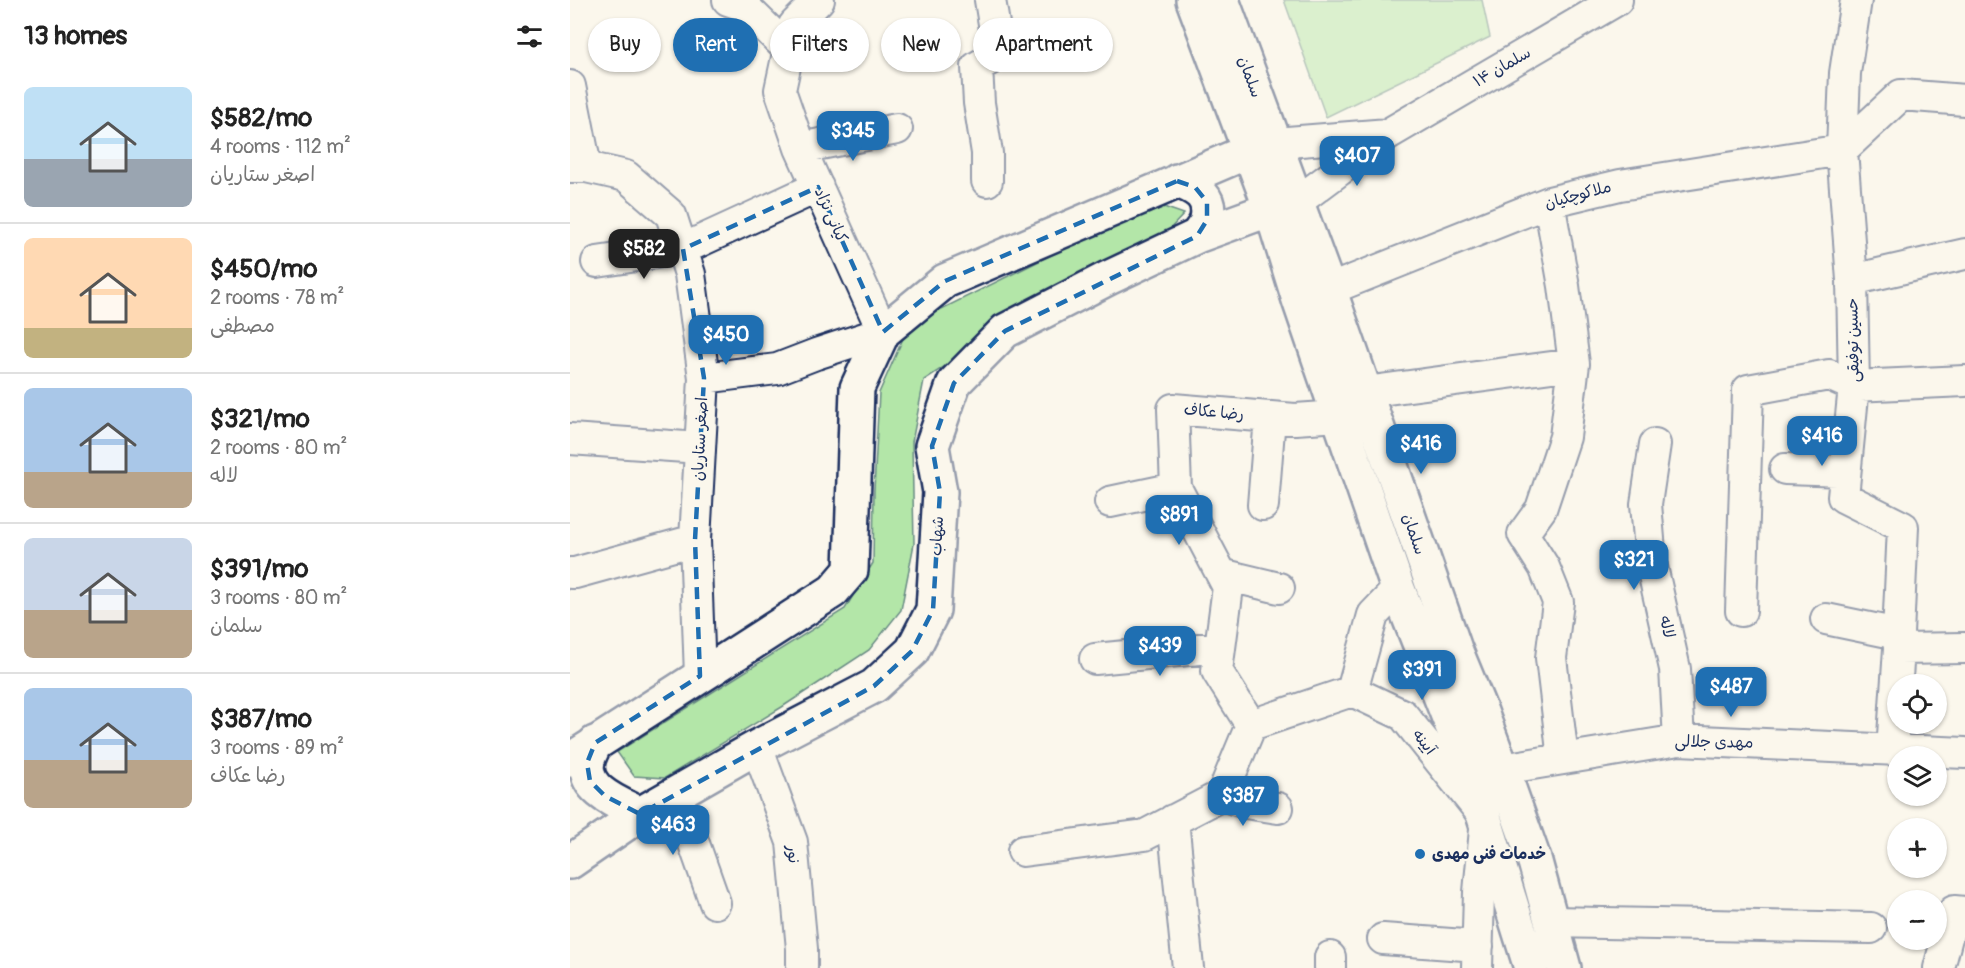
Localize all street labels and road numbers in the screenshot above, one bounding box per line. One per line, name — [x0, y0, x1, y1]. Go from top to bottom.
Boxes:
street label: سلمان ۱۴ — [1470, 42, 1534, 92]
street label: سلمان — [1233, 54, 1267, 100]
street label: ملاکوچکیان — [1542, 176, 1614, 214]
street label: کیانی نژاد — [810, 184, 852, 246]
street label: حسین توفیقی — [1842, 298, 1864, 382]
street label: اصغر ستاریان — [688, 396, 712, 482]
street label: رضا عکاف — [1183, 399, 1245, 425]
street label: سلمان — [1398, 511, 1430, 557]
street label: شهاب — [926, 515, 948, 557]
street label: لاله — [1655, 614, 1679, 640]
street label: آیینه — [1408, 725, 1441, 760]
street label: مهدی جلالی — [1674, 731, 1754, 753]
street label: نور — [782, 843, 804, 864]

